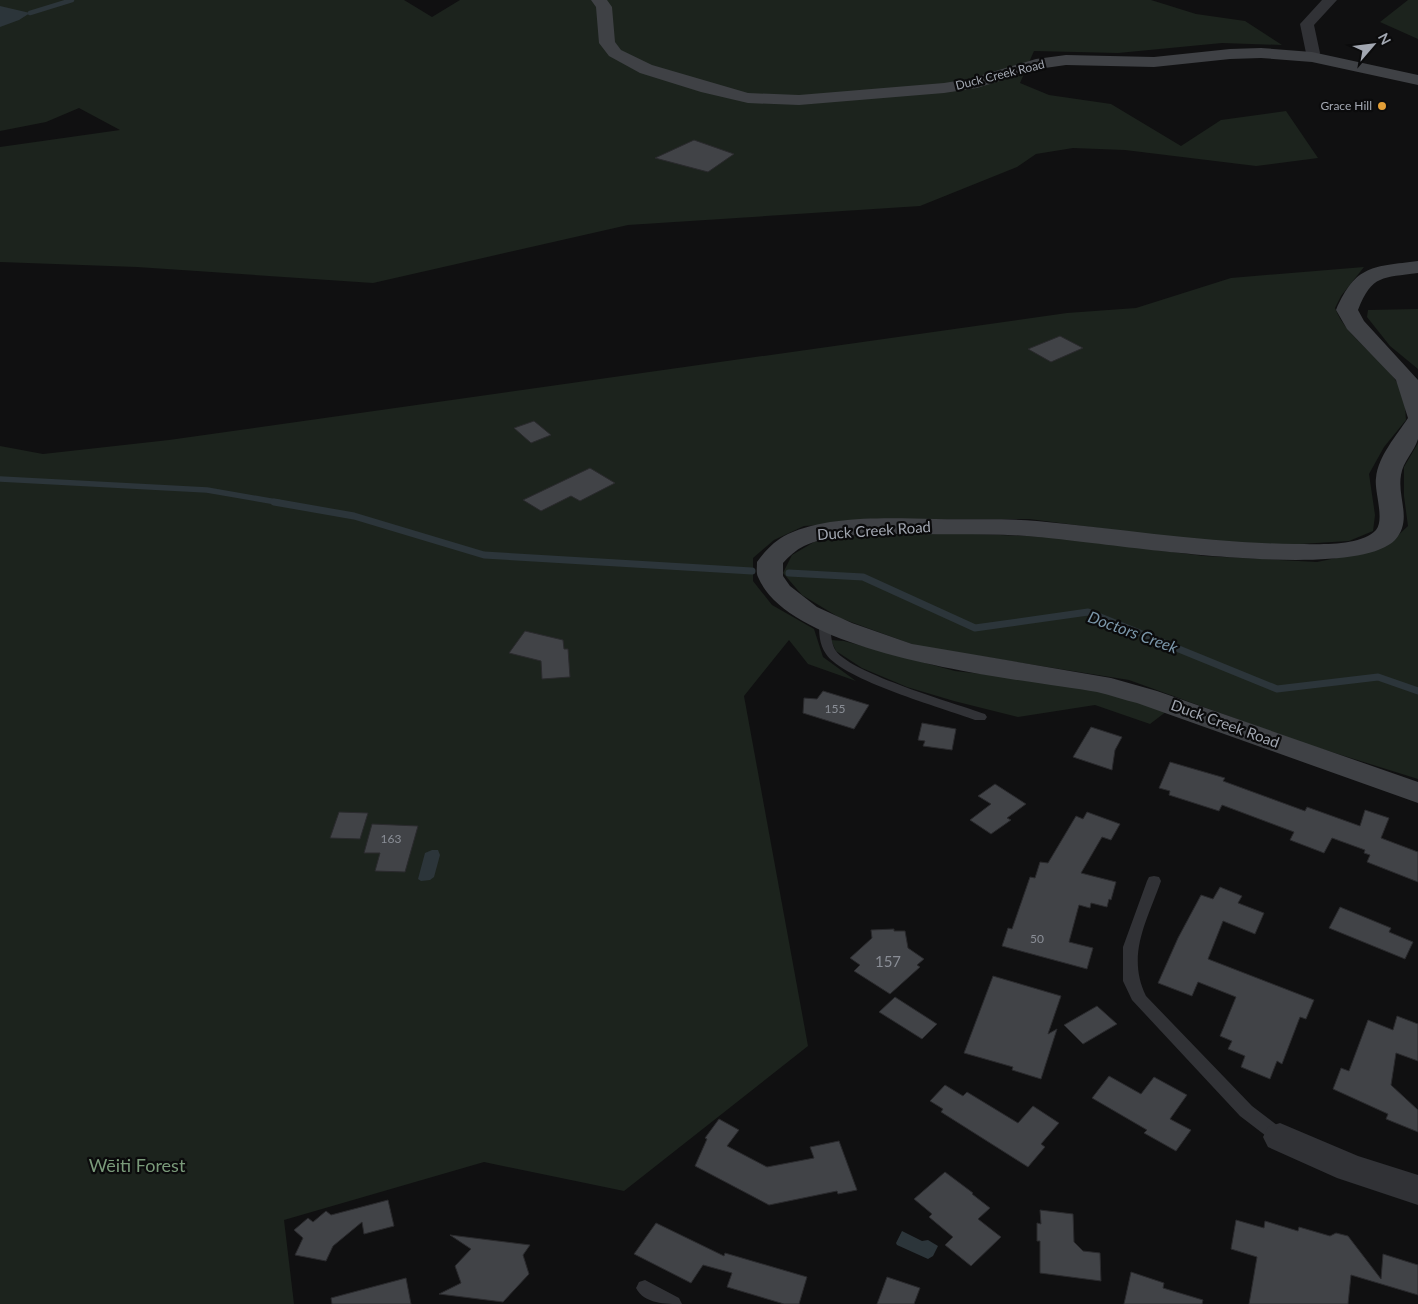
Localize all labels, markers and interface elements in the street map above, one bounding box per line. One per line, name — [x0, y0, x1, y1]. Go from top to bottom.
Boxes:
north arrow — [1348, 20, 1398, 70]
text: N — [1375, 30, 1395, 47]
street label: Duck Creek Road — [954, 56, 1046, 93]
place label: Grace Hill — [1320, 98, 1372, 113]
marker: Grace Hill — [1376, 100, 1388, 112]
street label: Duck Creek Road — [816, 517, 931, 543]
water label: Doctors Creek — [1086, 607, 1181, 657]
street label: Duck Creek Road — [1169, 695, 1282, 751]
house number: 155 — [825, 701, 845, 716]
house number: 163 — [381, 831, 401, 846]
house number: 50 — [1030, 931, 1044, 946]
house number: 157 — [875, 952, 901, 970]
park label: Wēiti Forest — [89, 1154, 186, 1176]

